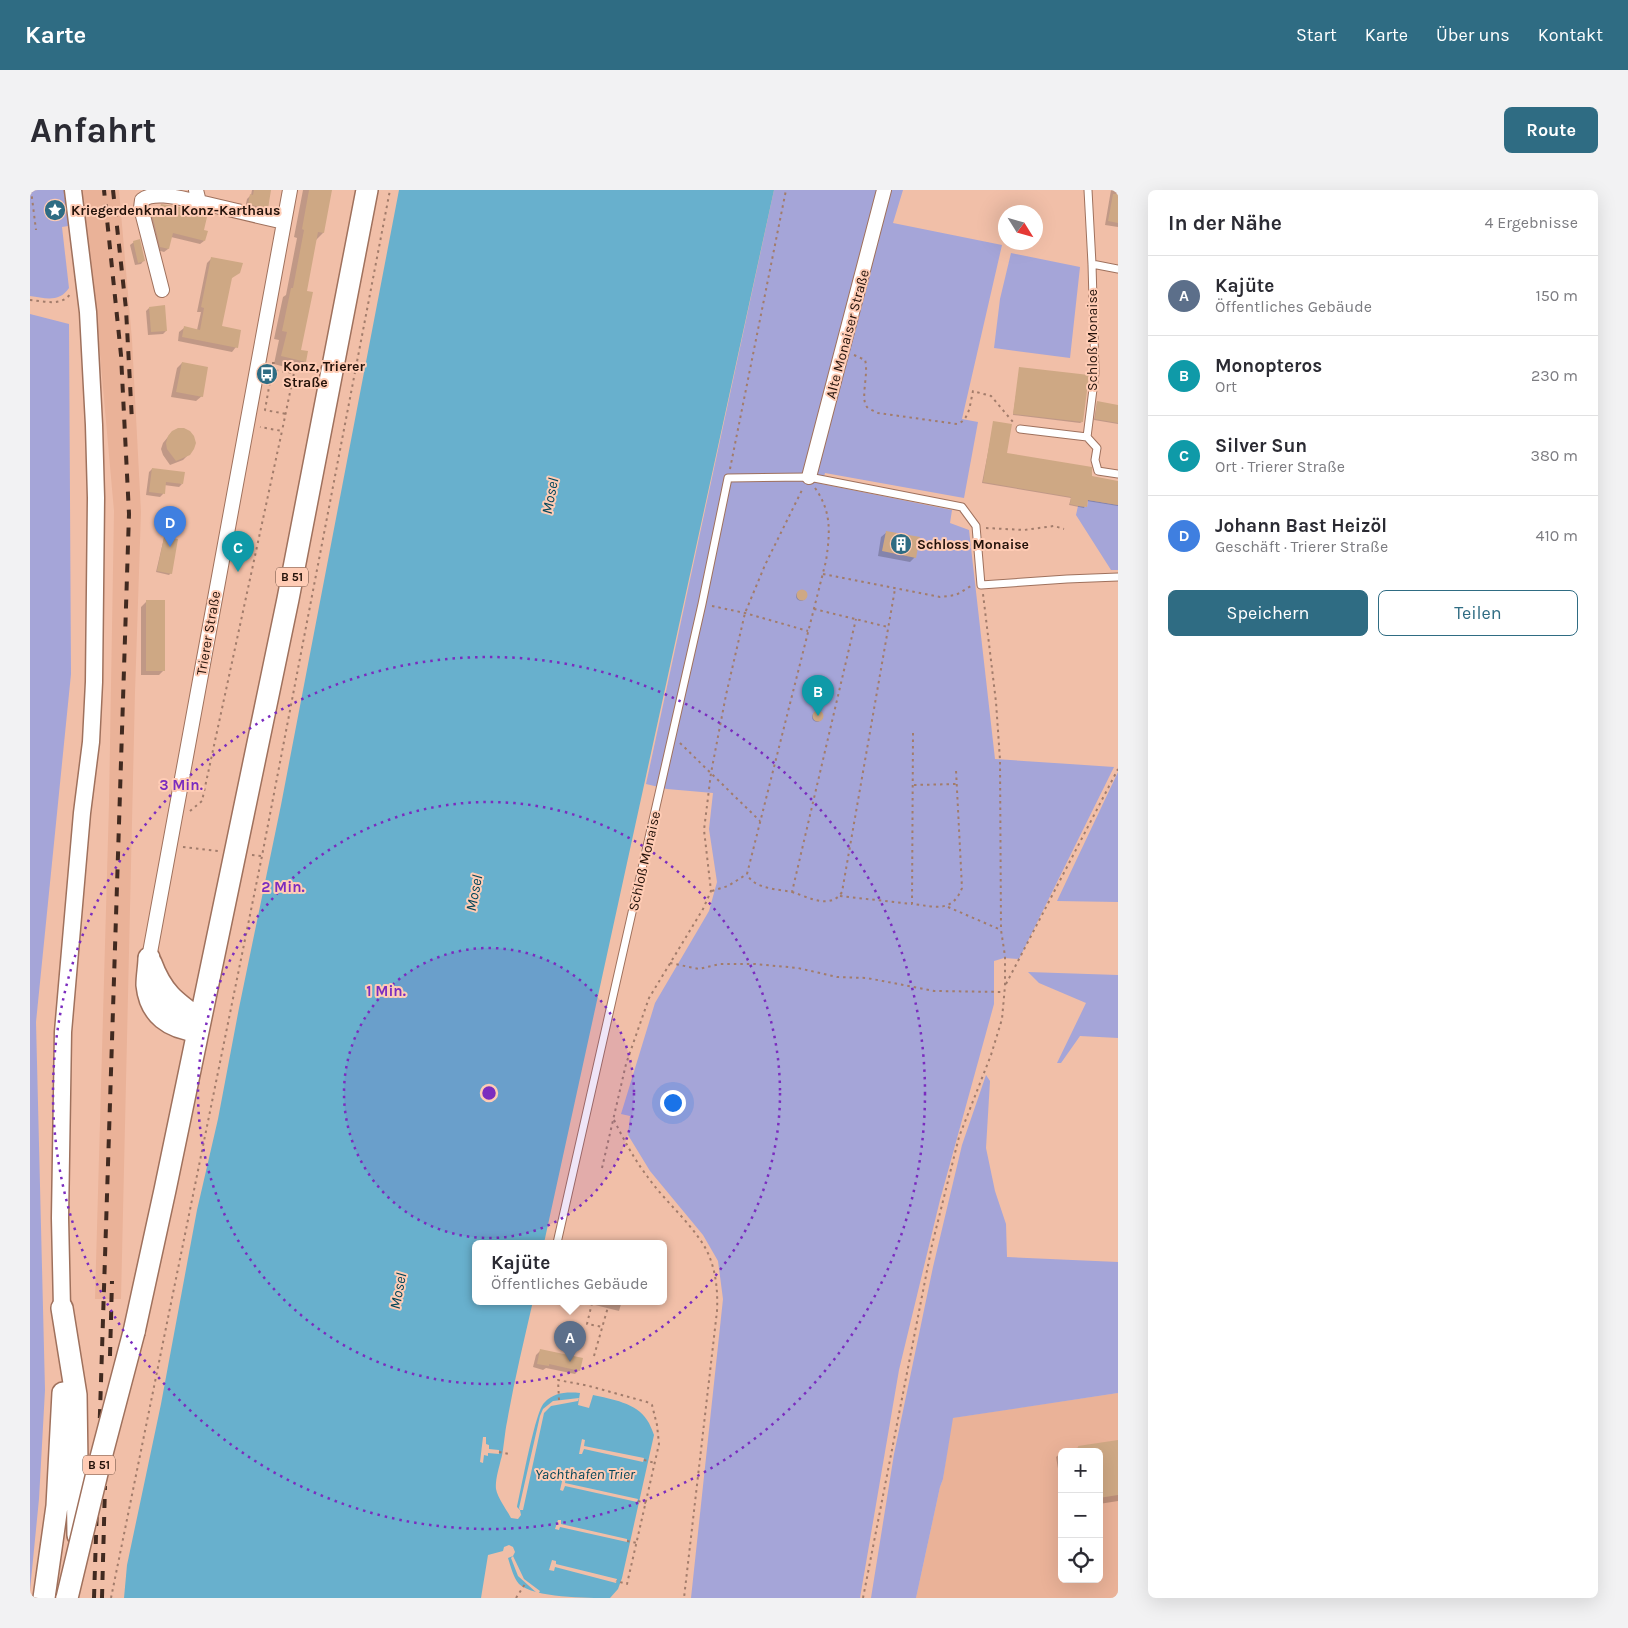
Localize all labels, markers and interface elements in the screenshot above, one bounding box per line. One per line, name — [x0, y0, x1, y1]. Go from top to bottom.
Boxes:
text: Karte — [25, 21, 86, 49]
text: Start — [1296, 24, 1337, 46]
text: Karte — [1365, 24, 1408, 46]
text: Über uns — [1436, 24, 1510, 46]
text: Kontakt — [1538, 24, 1603, 46]
button: Route — [1504, 107, 1598, 153]
text: Anfahrt — [30, 110, 156, 151]
place icon: Kriegerdenkmal Konz-Karthaus — [43, 198, 67, 222]
place label: Kriegerdenkmal Konz-Karthaus — [71, 202, 280, 219]
north arrow — [998, 205, 1043, 250]
text: In der Nähe — [1168, 211, 1282, 235]
text: 4 Ergebnisse — [1485, 213, 1578, 232]
street label: Alte Monaiser Straße — [822, 268, 873, 400]
text: Kajüte — [1215, 275, 1274, 297]
text: A — [1179, 286, 1189, 305]
text: 150 m — [1535, 286, 1578, 305]
street label: Schloß Monaise — [1084, 289, 1101, 391]
text: Öffentliches Gebäude — [1215, 297, 1372, 316]
text: Monopteros — [1215, 355, 1322, 377]
place label: Konz, Trierer Straße — [283, 358, 365, 391]
bus stop icon: Konz, Trierer Straße — [255, 362, 279, 386]
text: B — [1179, 366, 1189, 385]
text: 230 m — [1531, 366, 1578, 385]
text: Ort — [1215, 377, 1237, 396]
text: Silver Sun — [1215, 435, 1307, 457]
text: C — [1179, 446, 1189, 465]
text: 380 m — [1530, 446, 1578, 465]
text: Ort · Trierer Straße — [1215, 457, 1345, 476]
water label: Mosel — [538, 476, 562, 516]
pin: D — [154, 506, 186, 547]
text: Johann Bast Heizöl — [1215, 515, 1387, 537]
text: D — [1179, 526, 1189, 545]
text: 410 m — [1536, 526, 1578, 545]
pin: C — [222, 531, 254, 572]
building icon: Schloss Monaise — [889, 532, 913, 556]
place label: Schloss Monaise — [917, 536, 1029, 553]
text: Geschäft · Trierer Straße — [1215, 537, 1388, 556]
road number: B 51 — [276, 568, 308, 587]
street label: Trierer Straße — [193, 590, 224, 677]
button: Speichern — [1168, 590, 1368, 636]
button: Teilen — [1378, 590, 1578, 636]
pin: B — [802, 675, 834, 716]
text: 3 Min. — [159, 776, 203, 794]
street label: Schloß Monaise — [625, 809, 664, 913]
water label: Mosel — [462, 873, 486, 913]
text: 2 Min. — [261, 878, 305, 896]
text: 1 Min. — [366, 982, 406, 1000]
centre of rings — [480, 1084, 498, 1102]
your location — [660, 1090, 686, 1116]
popup — [472, 1240, 667, 1305]
text: Kajüte — [491, 1252, 550, 1274]
water label: Mosel — [386, 1271, 410, 1311]
text: Öffentliches Gebäude — [491, 1274, 648, 1293]
pin: A — [554, 1321, 586, 1362]
map controls — [1058, 1448, 1103, 1583]
button: + — [1058, 1448, 1103, 1493]
road number: B 51 — [83, 1456, 115, 1474]
water label: Yachthafen Trier — [535, 1465, 636, 1483]
button: − — [1058, 1493, 1103, 1538]
button: locate — [1058, 1538, 1103, 1583]

